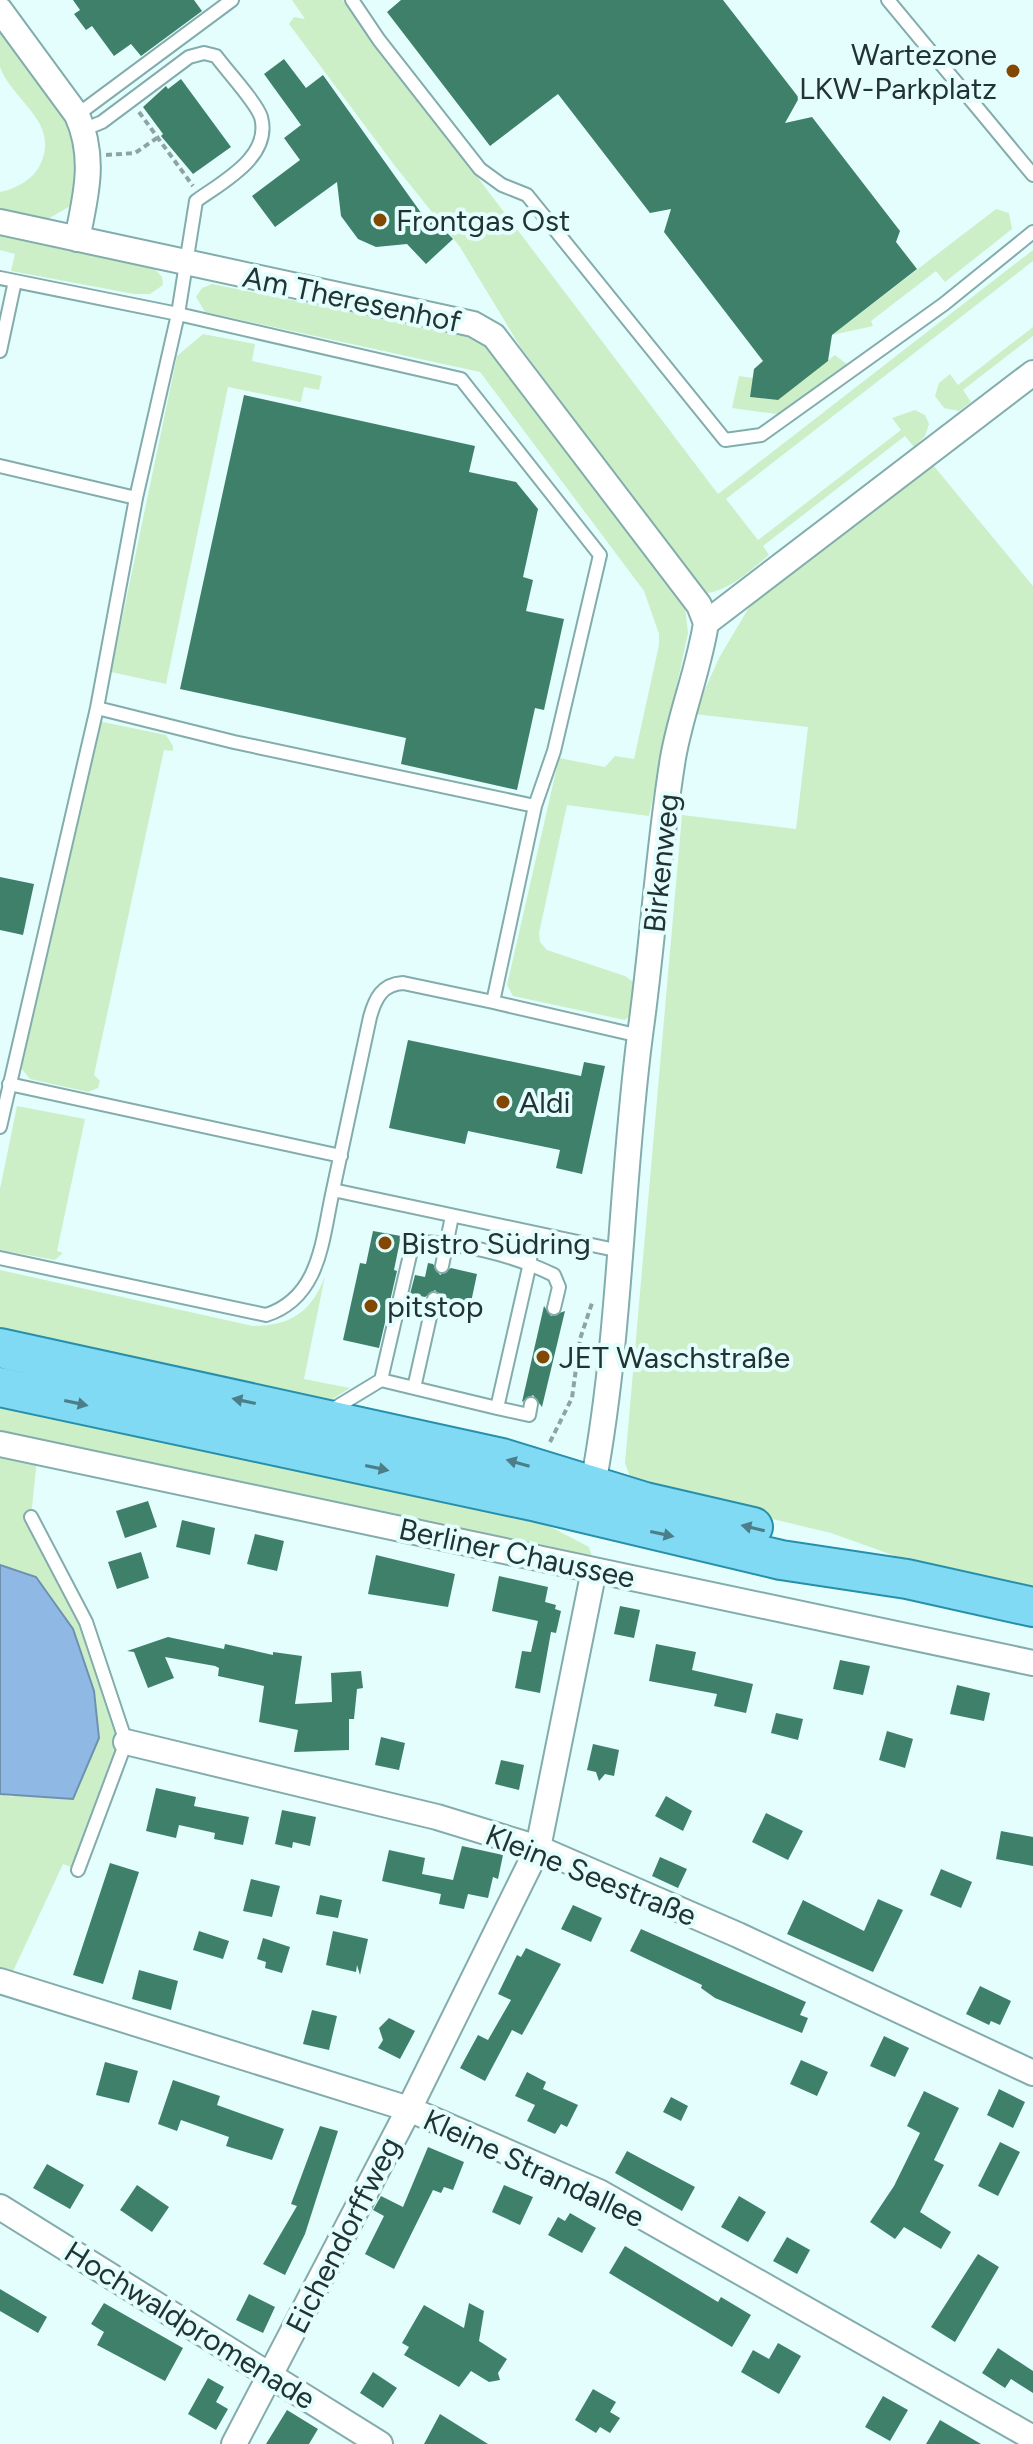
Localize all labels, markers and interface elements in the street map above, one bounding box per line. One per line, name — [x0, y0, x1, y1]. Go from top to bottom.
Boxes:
place label: Wartezone LKW-Parkplatz — [799, 36, 997, 107]
marker: Wartezone LKW-Parkplatz — [1004, 62, 1022, 80]
place label: Frontgas Ost — [396, 202, 570, 239]
marker: Frontgas Ost — [371, 211, 389, 229]
street label: Am Theresenhof — [240, 258, 464, 340]
street label: Birkenweg — [635, 792, 687, 934]
place label: Aldi — [519, 1084, 570, 1121]
marker: Aldi — [494, 1093, 512, 1111]
place label: Bistro Südring — [401, 1225, 591, 1262]
marker: Bistro Südring — [376, 1234, 394, 1252]
place label: pitstop — [387, 1288, 483, 1325]
marker: pitstop — [362, 1297, 380, 1315]
place label: JET Waschstraße — [559, 1339, 790, 1376]
marker: JET Waschstraße — [534, 1348, 552, 1366]
one-way arrow — [231, 1394, 256, 1407]
one-way arrow — [64, 1397, 89, 1410]
one-way arrow — [506, 1456, 530, 1469]
one-way arrow — [365, 1462, 390, 1475]
street label: Berliner Chaussee — [396, 1510, 638, 1596]
one-way arrow — [741, 1521, 766, 1533]
one-way arrow — [650, 1528, 675, 1541]
street label: Kleine Seestraße — [480, 1816, 702, 1934]
street label: Kleine Strandallee — [418, 2101, 650, 2235]
street label: Eichendorffweg — [278, 2131, 408, 2339]
street label: Hochwaldpromenade — [58, 2233, 322, 2417]

